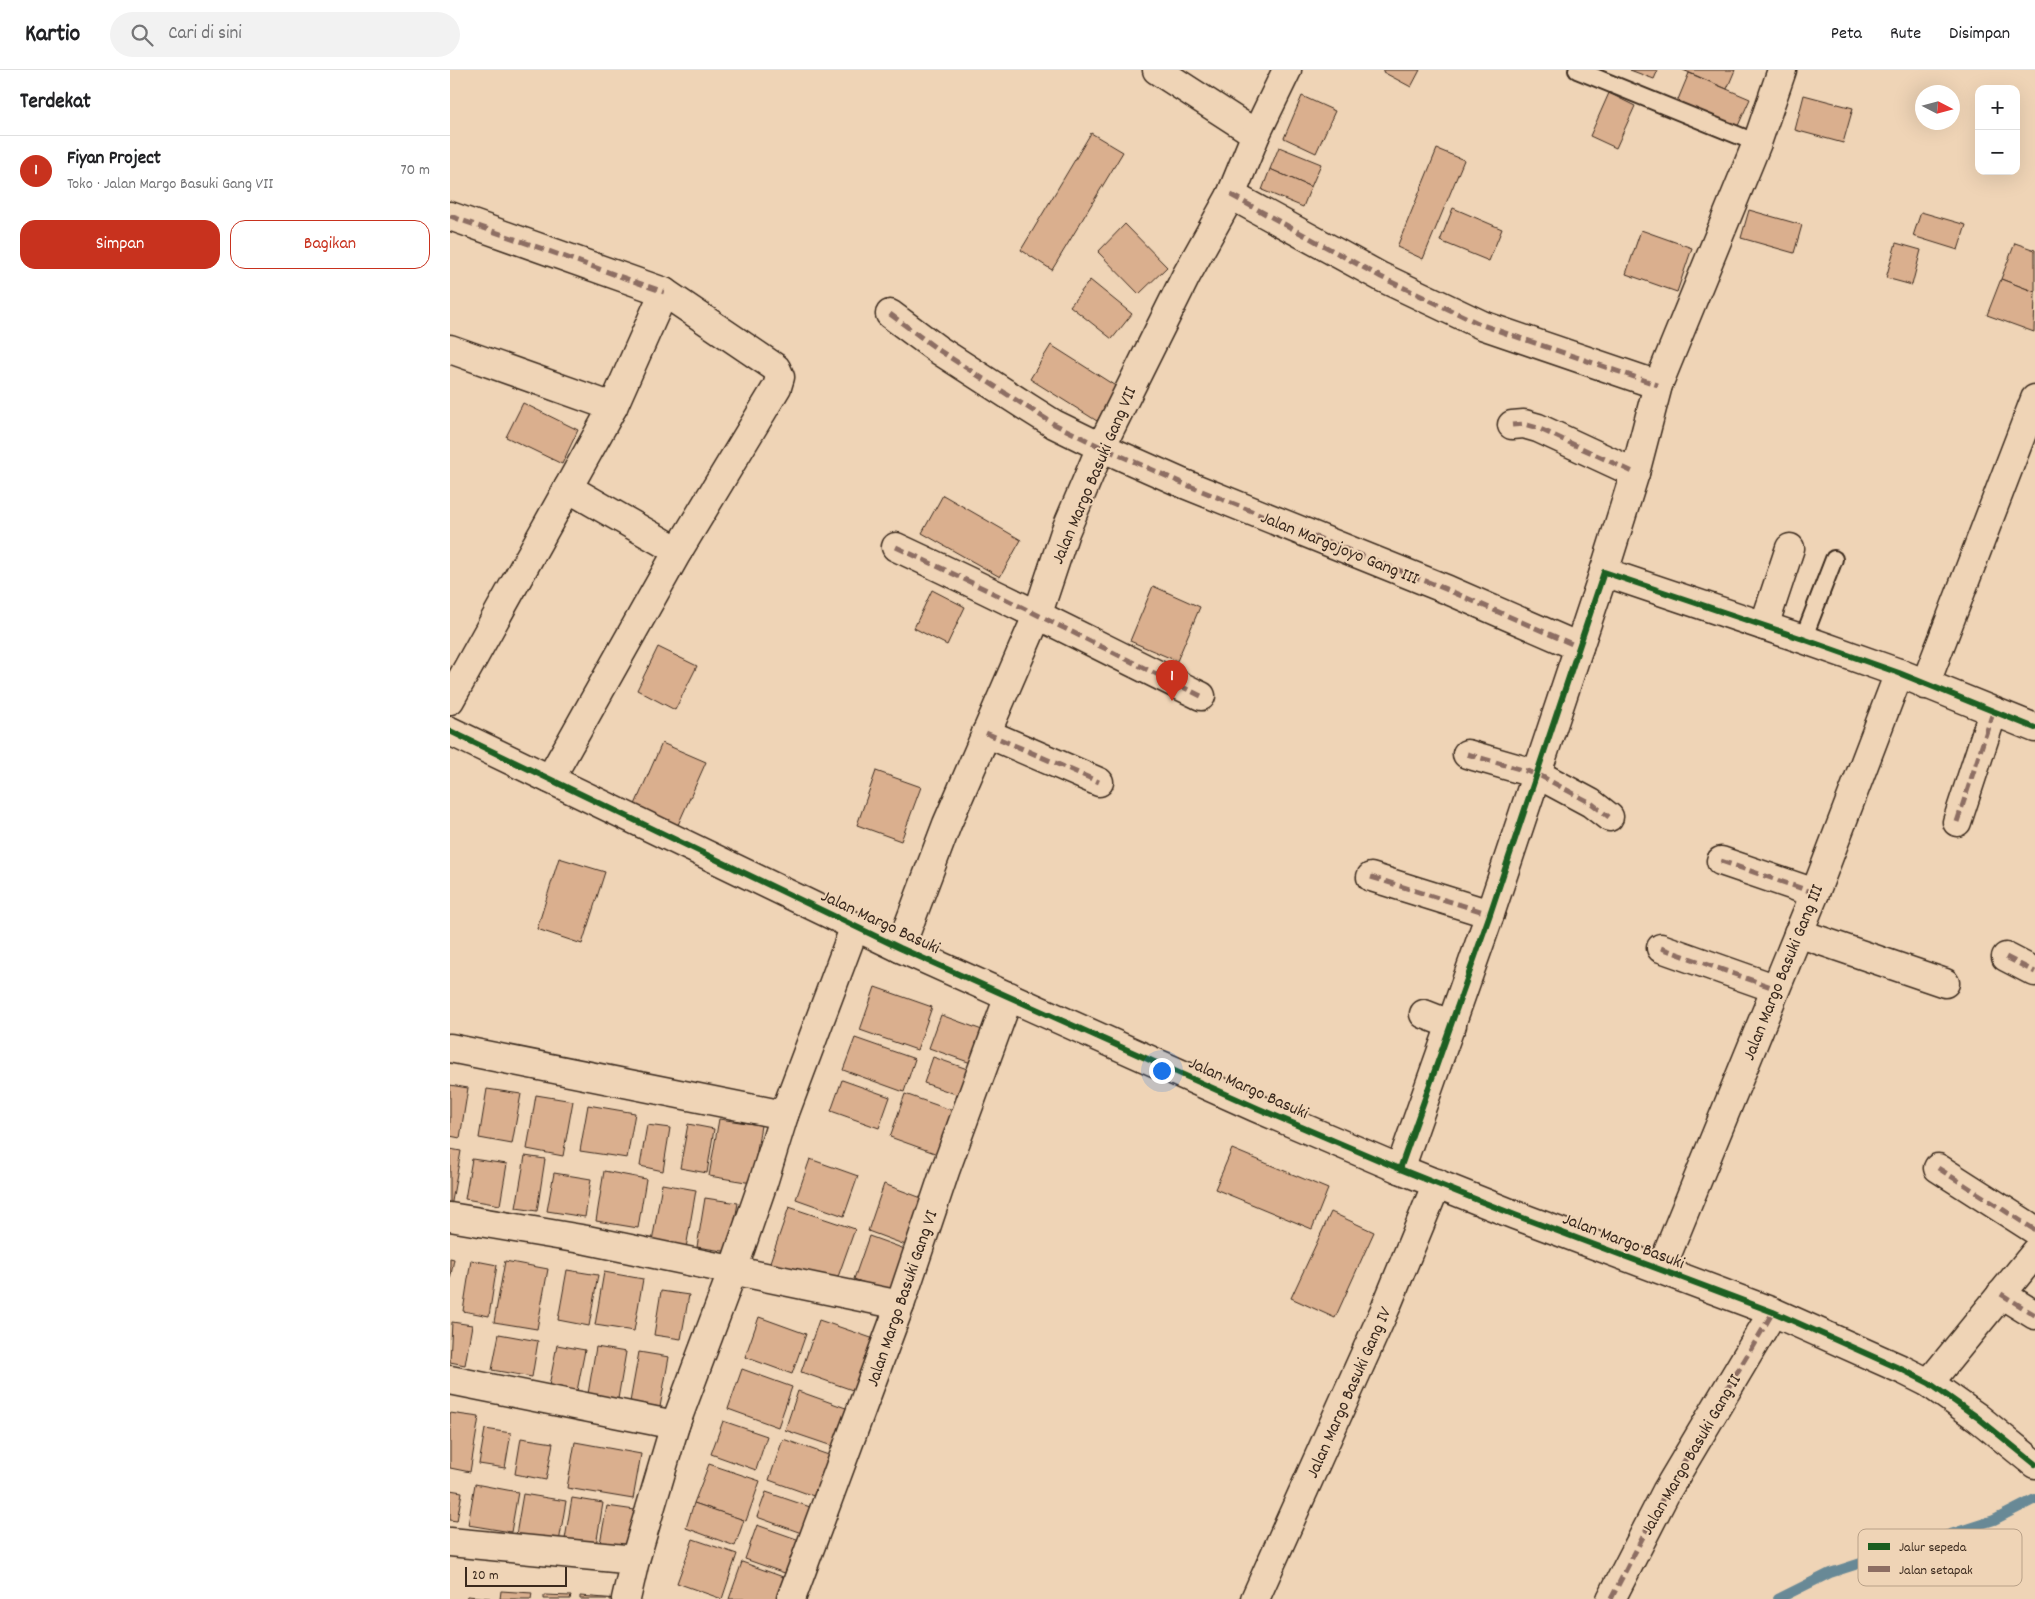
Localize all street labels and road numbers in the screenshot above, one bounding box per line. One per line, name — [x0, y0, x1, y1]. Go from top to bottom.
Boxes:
street label: Jalan Margo Basuki Gang VII — [1047, 383, 1144, 569]
street label: Jalan Margojoyo Gang III — [1256, 506, 1422, 593]
street label: Jalan Margo Basuki Gang III — [1738, 881, 1831, 1065]
street label: Jalan Margo Basuki — [816, 885, 944, 962]
street label: Jalan Margo Basuki — [1184, 1052, 1312, 1127]
street label: Jalan Margo Basuki Gang VI — [861, 1207, 945, 1390]
street label: Jalan Margo Basuki — [1558, 1208, 1688, 1277]
street label: Jalan Margo Basuki Gang IV — [1301, 1303, 1399, 1483]
street label: Jalan Margo Basuki Gang II — [1636, 1370, 1749, 1540]

